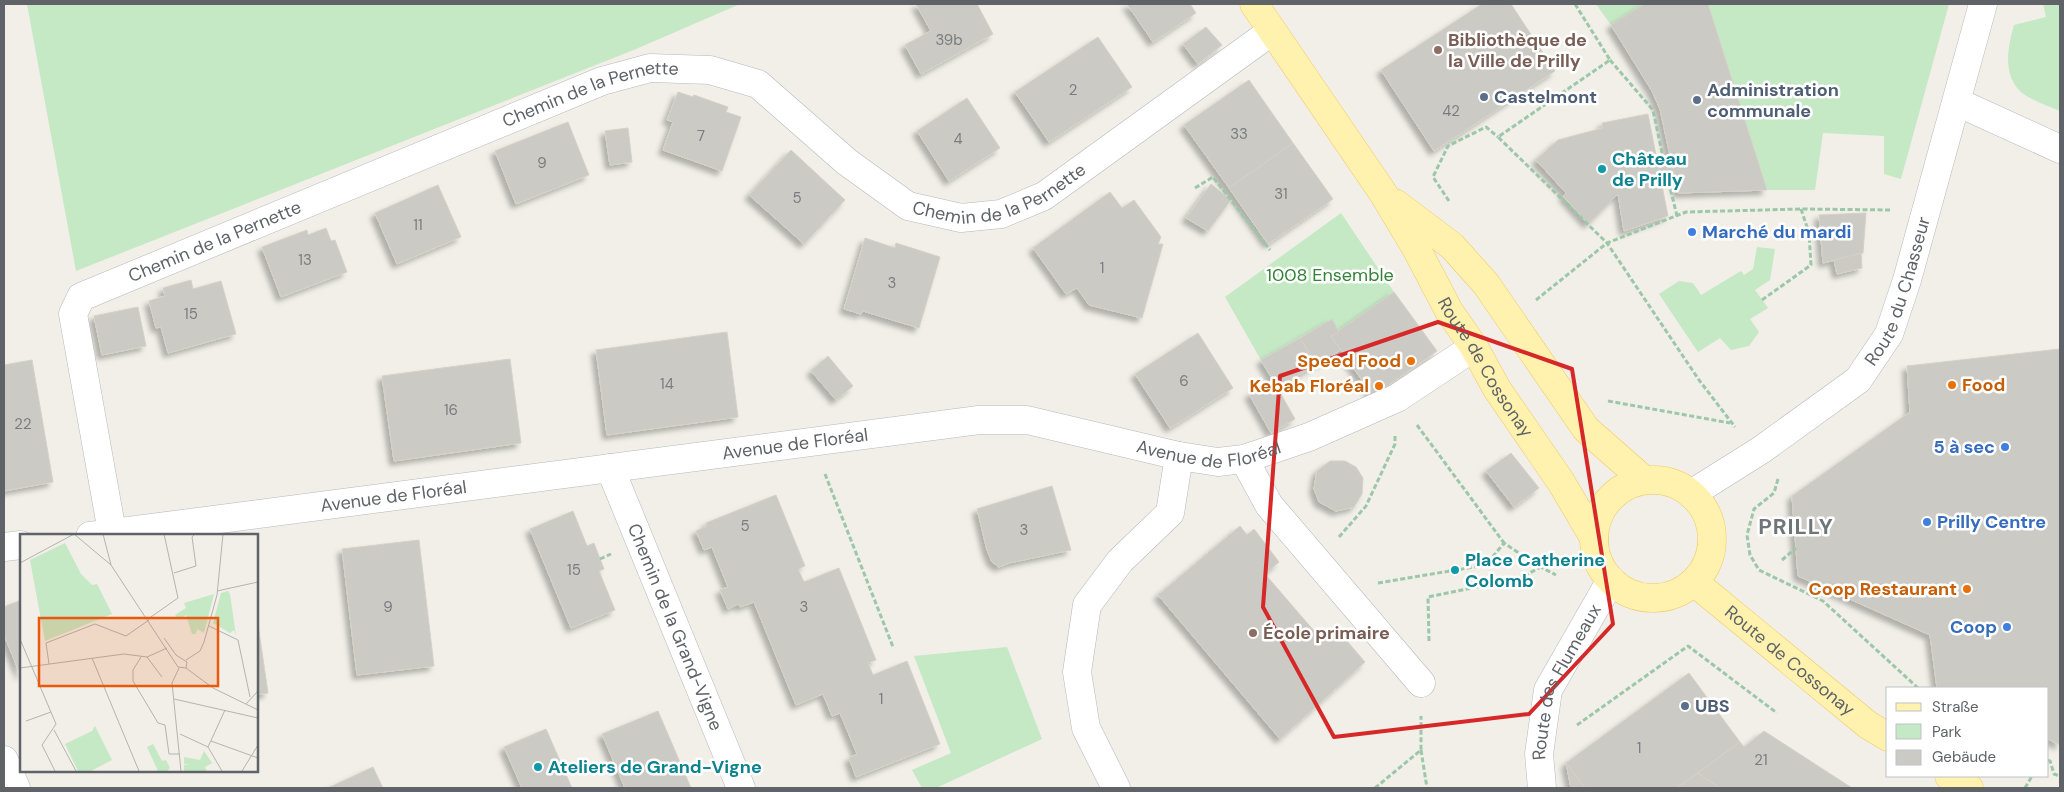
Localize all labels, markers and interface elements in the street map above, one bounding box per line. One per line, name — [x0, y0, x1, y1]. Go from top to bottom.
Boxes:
place label: Bibliothèque de la Ville de Prilly — [1448, 28, 1587, 73]
house number: 39b — [935, 30, 963, 50]
marker: Bibliothèque de la Ville de Prilly — [1432, 44, 1444, 56]
street label: Chemin de la Pernette — [499, 55, 679, 133]
place label: Administration communale — [1707, 78, 1839, 123]
house number: 2 — [1069, 80, 1077, 100]
place label: Castelmont — [1494, 85, 1597, 109]
marker: Castelmont — [1478, 91, 1490, 103]
marker: Administration communale — [1691, 94, 1703, 106]
house number: 42 — [1442, 101, 1460, 121]
house number: 33 — [1230, 124, 1248, 144]
house number: 7 — [697, 126, 705, 146]
house number: 4 — [953, 129, 963, 149]
place label: Château de Prilly — [1612, 147, 1687, 192]
house number: 9 — [537, 153, 547, 173]
street label: Chemin de la Pernette — [910, 158, 1091, 230]
marker: Château de Prilly — [1596, 163, 1608, 175]
house number: 31 — [1274, 184, 1288, 204]
house number: 5 — [792, 188, 802, 208]
street label: Chemin de la Pernette — [125, 195, 305, 288]
street label: Route du Chasseur — [1859, 214, 1936, 370]
house number: 11 — [413, 215, 423, 235]
place label: Marché du mardi — [1702, 220, 1851, 244]
marker: Marché du mardi — [1686, 226, 1698, 238]
house number: 13 — [298, 250, 312, 270]
house number: 1 — [1100, 258, 1104, 278]
park label: 1008 Ensemble — [1266, 263, 1394, 287]
house number: 3 — [888, 273, 896, 293]
street label: Route de Cossonay — [1432, 293, 1539, 442]
house number: 15 — [184, 304, 198, 324]
place label: Speed Food — [1297, 349, 1401, 373]
marker: Speed Food — [1405, 355, 1417, 367]
house number: 6 — [1179, 371, 1189, 391]
place label: Food — [1962, 373, 2005, 397]
house number: 14 — [660, 374, 674, 394]
place label: Kebab Floréal — [1250, 374, 1369, 398]
marker: Food — [1946, 379, 1958, 391]
marker: Kebab Floréal — [1373, 380, 1385, 392]
house number: 16 — [444, 400, 458, 420]
house number: 22 — [14, 414, 32, 434]
street label: Avenue de Floréal — [721, 423, 869, 465]
street label: Avenue de Floréal — [1134, 434, 1284, 475]
place label: 5 à sec — [1933, 435, 1995, 459]
marker: 5 à sec — [1999, 441, 2011, 453]
street label: Avenue de Floréal — [319, 475, 468, 518]
place label: Prilly Centre — [1937, 510, 2046, 534]
district label: PRILLY — [1758, 512, 1834, 541]
house number: 5 — [740, 516, 750, 536]
marker: Prilly Centre — [1921, 516, 1933, 528]
street label: Chemin de la Grand-Vigne — [622, 520, 728, 734]
house number: 3 — [1020, 520, 1028, 540]
inset map — [20, 534, 258, 772]
place label: Place Catherine Colomb — [1465, 548, 1605, 593]
house number: 15 — [567, 560, 581, 580]
marker: Place Catherine Colomb — [1449, 564, 1461, 576]
place label: Coop Restaurant — [1809, 577, 1957, 601]
marker: Coop Restaurant — [1961, 583, 1973, 595]
house number: 9 — [383, 597, 393, 617]
house number: 3 — [800, 597, 808, 617]
street label: Route des Flumeaux — [1527, 600, 1607, 761]
street label: Route de Cossonay — [1720, 600, 1860, 721]
place label: Coop — [1950, 615, 1997, 639]
place label: École primaire — [1263, 621, 1390, 645]
marker: Coop — [2001, 621, 2013, 633]
marker: École primaire — [1247, 627, 1259, 639]
legend — [1886, 687, 2049, 777]
house number: 1 — [879, 689, 883, 709]
place label: UBS — [1695, 694, 1730, 718]
text: Straße — [1932, 697, 1979, 717]
marker: UBS — [1679, 700, 1691, 712]
text: Park — [1932, 722, 1962, 742]
house number: 1 — [1637, 738, 1641, 758]
text: Gebäude — [1932, 747, 1996, 767]
house number: 21 — [1754, 750, 1768, 770]
place label: Ateliers de Grand-Vigne — [548, 755, 762, 779]
marker: Ateliers de Grand-Vigne — [532, 761, 544, 773]

